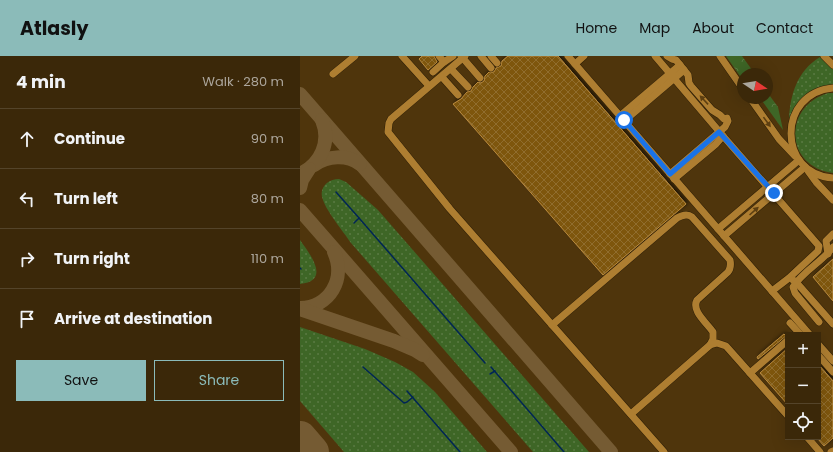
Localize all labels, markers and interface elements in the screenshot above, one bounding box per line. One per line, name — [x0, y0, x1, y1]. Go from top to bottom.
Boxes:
text: Atlasly — [20, 15, 88, 42]
text: Home — [575, 18, 617, 38]
text: Map — [639, 18, 670, 38]
text: About — [692, 18, 734, 38]
text: Contact — [756, 18, 813, 38]
north arrow — [737, 68, 773, 104]
text: 4 min — [16, 70, 66, 94]
text: Walk · 280 m — [202, 72, 284, 91]
one-way arrow — [699, 95, 708, 105]
route start — [615, 111, 633, 129]
one-way arrow — [763, 117, 771, 128]
icon: ahead — [16, 128, 38, 150]
text: Continue — [54, 128, 125, 149]
text: 90 m — [251, 129, 284, 148]
route end — [765, 184, 783, 202]
icon: left — [16, 188, 38, 210]
text: Turn left — [54, 188, 118, 209]
text: 80 m — [251, 189, 284, 208]
one-way arrow — [749, 206, 759, 215]
icon: right — [16, 248, 38, 270]
text: Turn right — [54, 248, 130, 269]
text: 110 m — [251, 249, 284, 268]
icon: arrive — [16, 308, 38, 330]
text: Arrive at destination — [54, 308, 212, 329]
map controls — [785, 332, 821, 440]
button: + — [785, 332, 821, 368]
button: Save — [16, 360, 146, 401]
button: Share — [154, 360, 284, 401]
button: − — [785, 368, 821, 404]
button: locate — [785, 404, 821, 440]

